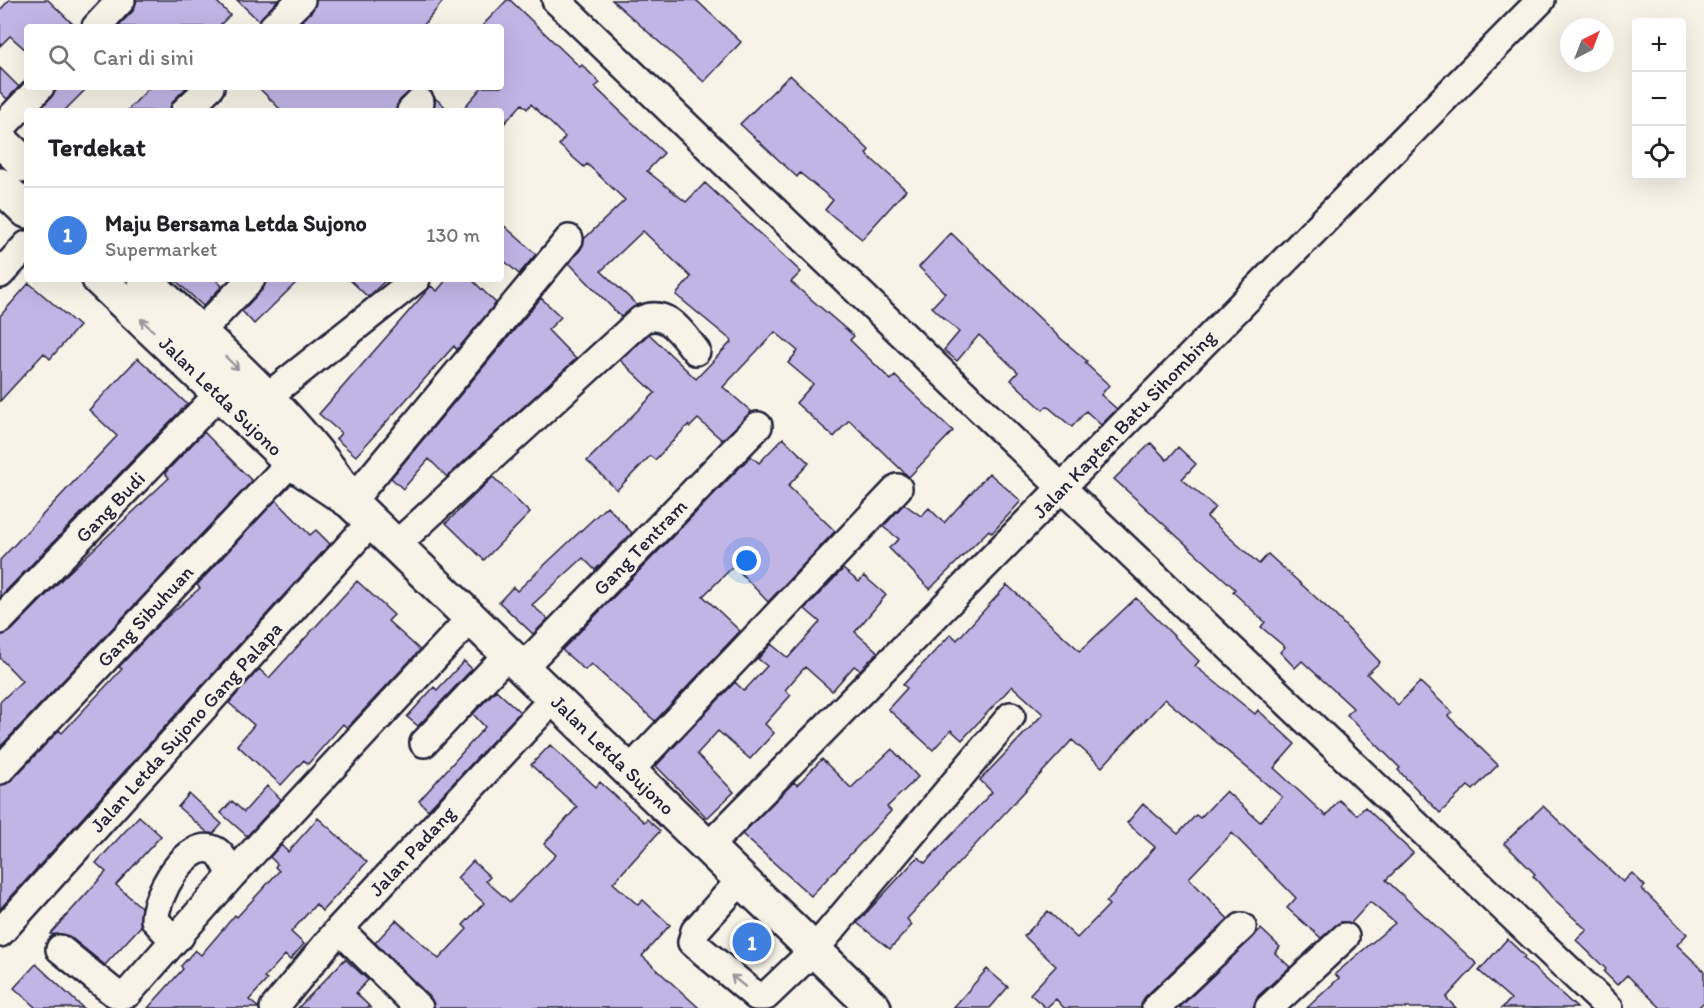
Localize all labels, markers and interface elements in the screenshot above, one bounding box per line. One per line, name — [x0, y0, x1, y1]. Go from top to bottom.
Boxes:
north arrow — [1560, 18, 1614, 72]
map controls — [1632, 18, 1686, 180]
button: + — [1632, 18, 1686, 72]
search box — [24, 24, 504, 90]
icon: search — [45, 41, 78, 74]
text: Cari di sini — [93, 44, 194, 71]
button: − — [1632, 72, 1686, 126]
button: locate — [1632, 126, 1686, 180]
text: Terdekat — [48, 131, 146, 163]
text: Maju Bersama Letda Sujono — [105, 210, 367, 237]
text: 1 — [63, 223, 72, 247]
text: 130 m — [426, 223, 480, 247]
text: Supermarket — [105, 237, 217, 261]
one-way arrow — [139, 317, 154, 332]
street label: Jalan Kapten Batu Sihombing — [1028, 324, 1221, 523]
street label: Jalan Letda Sujono — [154, 331, 288, 461]
one-way arrow — [224, 356, 239, 370]
street label: Gang Budi — [70, 466, 150, 548]
street label: Gang Tentram — [588, 494, 692, 600]
your location — [732, 546, 761, 575]
street label: Gang Sibuhuan — [92, 560, 198, 672]
street label: Jalan Letda Sujono Gang Palapa — [85, 617, 287, 837]
street label: Jalan Letda Sujono — [546, 690, 680, 820]
street label: Jalan Padang — [364, 800, 461, 901]
pin: 1 — [732, 920, 771, 964]
one-way arrow — [730, 975, 746, 988]

